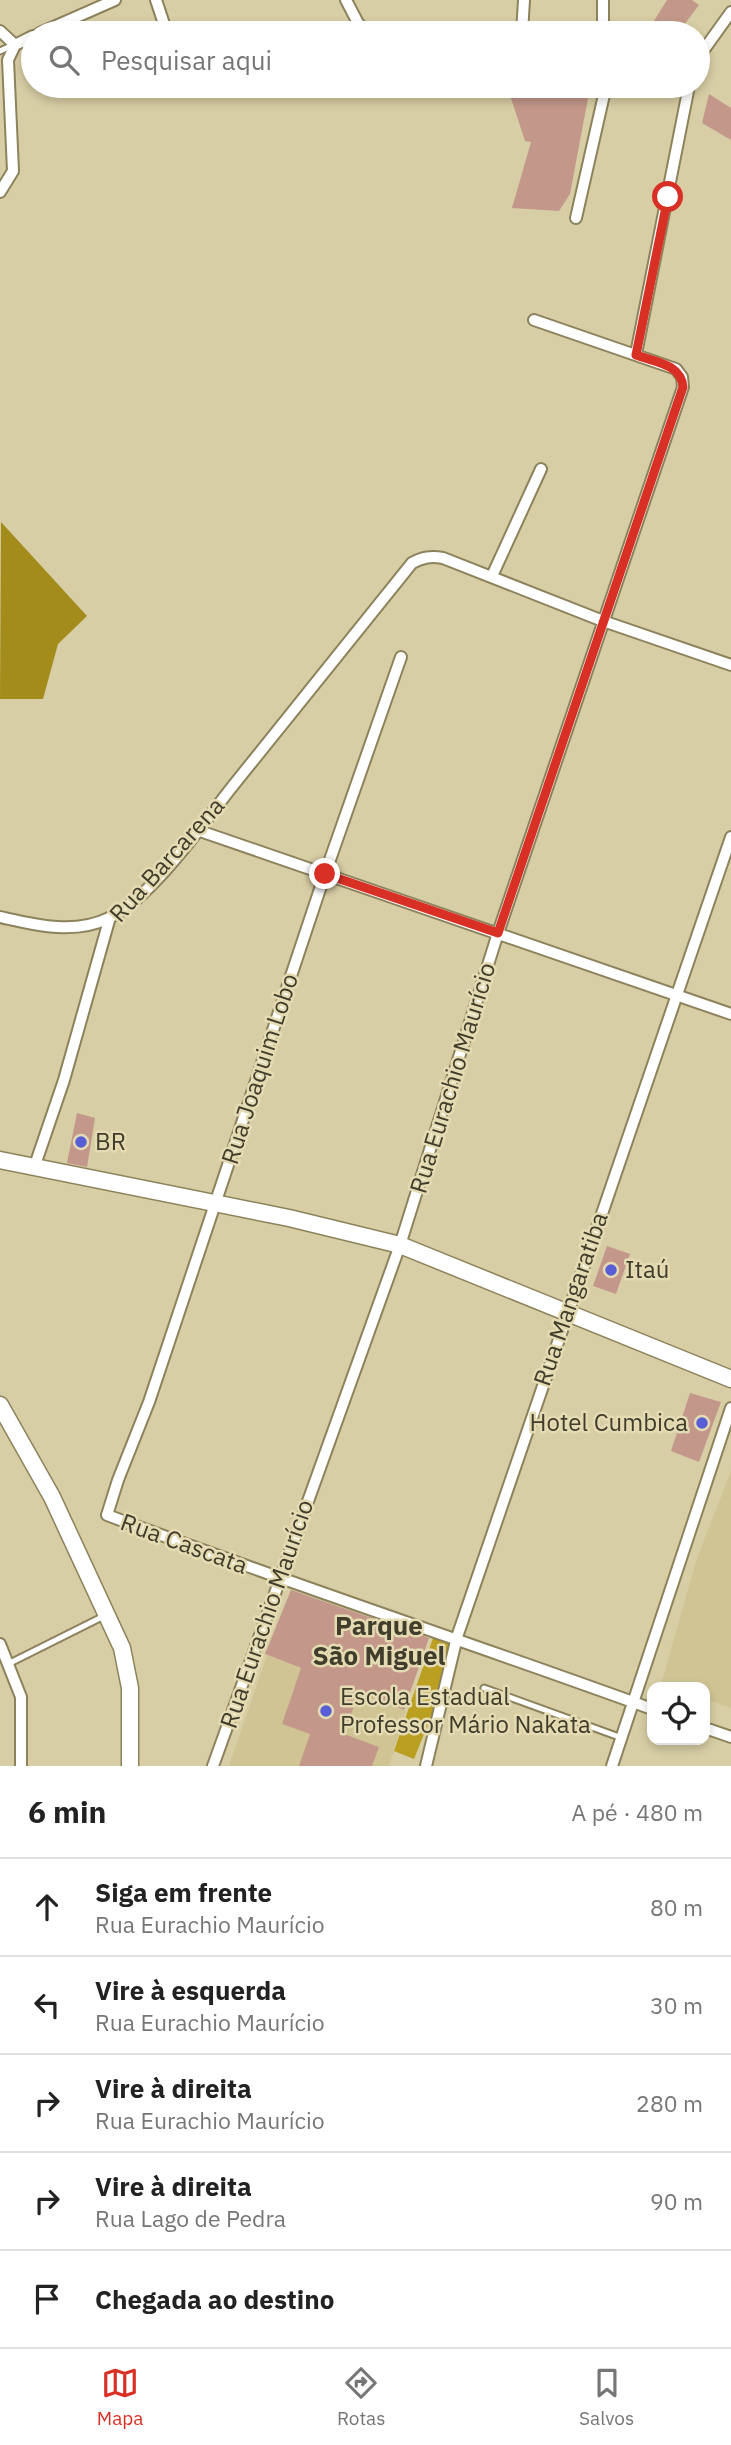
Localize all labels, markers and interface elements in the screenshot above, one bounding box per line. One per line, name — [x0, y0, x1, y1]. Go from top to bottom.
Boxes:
search box — [21, 21, 710, 98]
icon: search — [45, 41, 83, 79]
text: Pesquisar aqui — [101, 43, 272, 77]
route start — [652, 181, 683, 212]
street label: Rua Barcarena — [102, 790, 231, 929]
route end — [309, 858, 340, 889]
street label: Rua Eurachio Maurício — [402, 958, 502, 1197]
street label: Rua Joaquim Lobo — [213, 969, 305, 1168]
place label: BR — [95, 1125, 126, 1157]
marker: BR — [73, 1134, 89, 1150]
street label: Rua Mangaratiba — [525, 1207, 615, 1390]
place label: Itaú — [625, 1253, 669, 1285]
marker: Itaú — [603, 1262, 619, 1278]
place label: Hotel Cumbica — [530, 1406, 688, 1438]
marker: Hotel Cumbica — [694, 1415, 710, 1431]
street label: Rua Eurachio Maurício — [212, 1495, 320, 1732]
street label: Rua Cascata — [116, 1505, 252, 1581]
district label: Parque São Miguel — [313, 1608, 446, 1672]
place label: Escola Estadual Professor Mário Nakata — [340, 1680, 591, 1740]
map controls — [647, 1682, 710, 1745]
button: locate — [647, 1682, 710, 1745]
marker: Escola Estadual Professor Mário Nakata — [318, 1703, 334, 1719]
text: 6 min — [28, 1792, 106, 1831]
text: A pé · 480 m — [572, 1797, 703, 1827]
text: Siga em frente — [95, 1875, 272, 1909]
icon: ahead — [28, 1888, 66, 1926]
text: 80 m — [650, 1892, 703, 1922]
text: Rua Eurachio Maurício — [95, 1909, 325, 1939]
text: Vire à esquerda — [95, 1973, 286, 2007]
icon: left — [28, 1986, 66, 2024]
text: 30 m — [650, 1990, 703, 2020]
text: Rua Eurachio Maurício — [95, 2007, 325, 2037]
text: Vire à direita — [95, 2071, 252, 2105]
icon: right — [28, 2084, 66, 2122]
text: 280 m — [636, 2088, 703, 2118]
text: Rua Eurachio Maurício — [95, 2105, 325, 2135]
text: Vire à direita — [95, 2169, 252, 2203]
icon: right — [28, 2182, 66, 2220]
text: 90 m — [650, 2186, 703, 2216]
text: Rua Lago de Pedra — [95, 2203, 286, 2233]
icon: arrive — [28, 2280, 66, 2318]
text: Chegada ao destino — [95, 2282, 334, 2316]
tab: Mapa — [97, 2364, 143, 2430]
tab: Rotas — [337, 2364, 386, 2430]
tab: Salvos — [579, 2364, 634, 2430]

